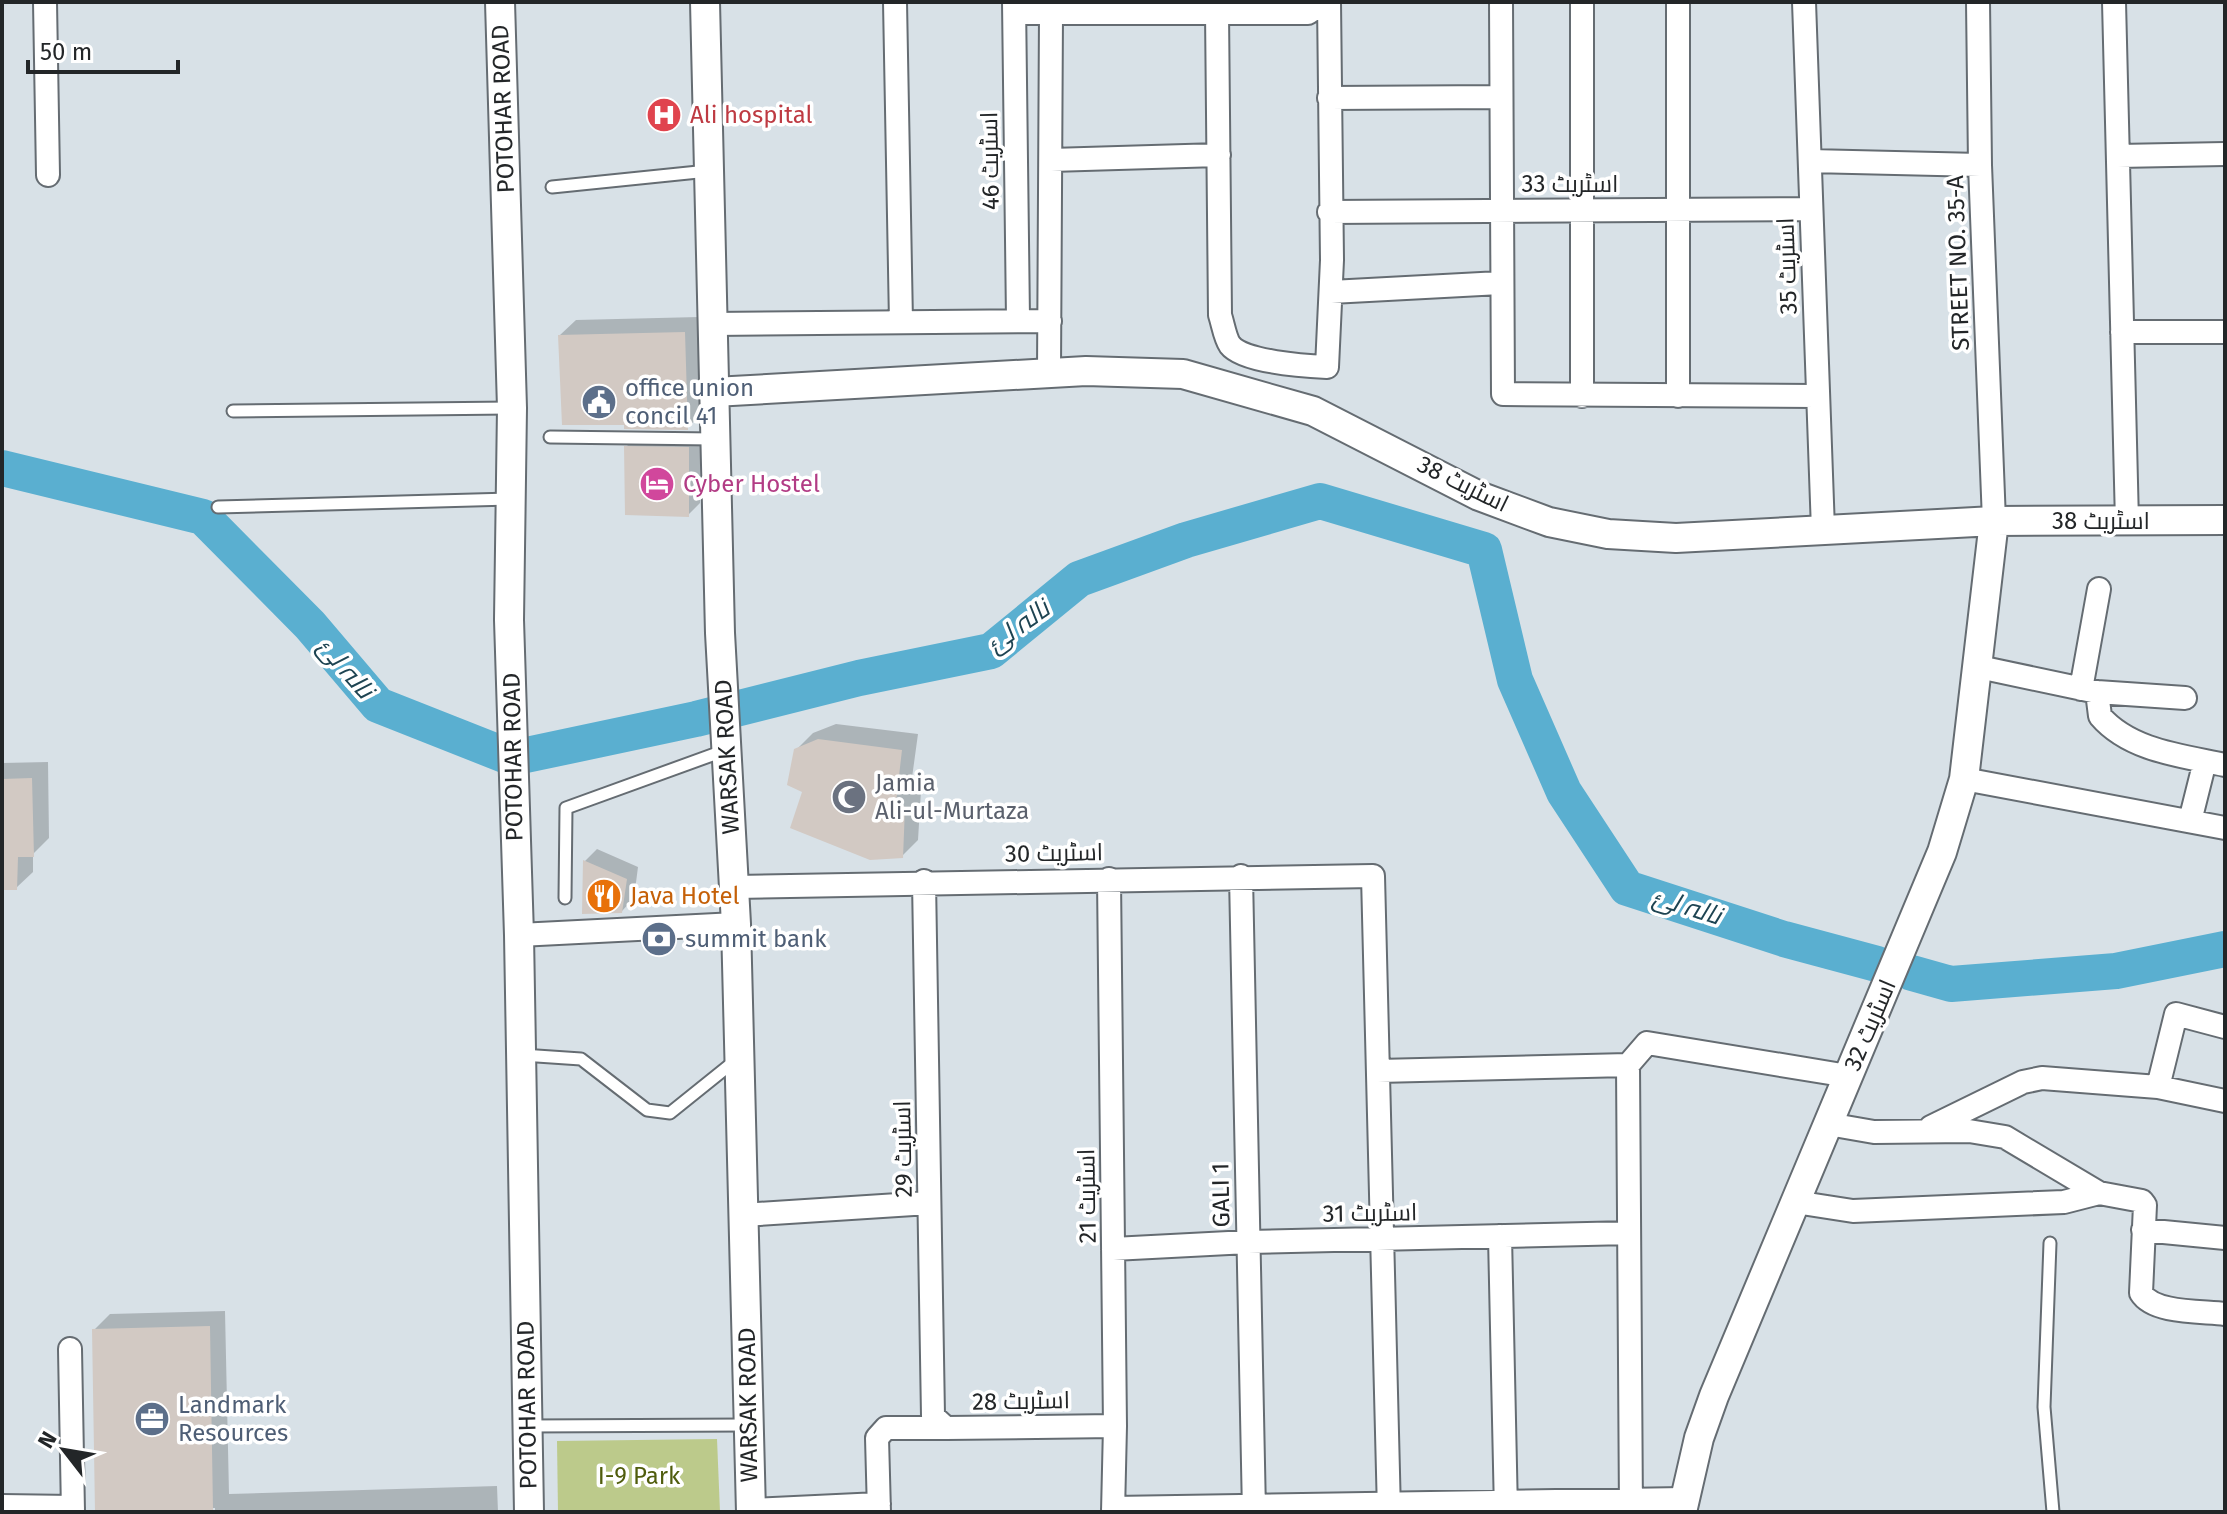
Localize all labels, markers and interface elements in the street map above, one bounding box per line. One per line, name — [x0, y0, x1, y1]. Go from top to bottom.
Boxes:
scale bar — [28, 24, 178, 74]
street label: POTOHAR ROAD — [486, 24, 520, 194]
text: 50 m — [40, 38, 92, 66]
hospital icon: Ali hospital — [645, 96, 683, 134]
place label: Ali hospital — [690, 101, 813, 129]
street label: اسٹریٹ 46 — [975, 112, 1005, 210]
street label: اسٹریٹ 33 — [1522, 170, 1618, 198]
street label: STREET NO. 35-A — [1941, 174, 1975, 351]
street label: اسٹریٹ 35 — [1771, 217, 1803, 315]
place label: office union concil 41 — [625, 374, 754, 430]
public building icon: office union concil 41 — [580, 383, 618, 421]
street label: اسٹریٹ 38 — [1413, 450, 1513, 518]
hotel icon: Cyber Hostel — [638, 465, 676, 503]
place label: Cyber Hostel — [683, 470, 820, 498]
street label: اسٹریٹ 38 — [2052, 507, 2150, 535]
water label: نالہ لئ — [981, 591, 1058, 660]
water label: نالہ لئ — [311, 632, 382, 707]
street label: POTOHAR ROAD — [498, 672, 528, 842]
street label: WARSAK ROAD — [709, 679, 745, 835]
place label: Jamia Ali-ul-Murtaza — [875, 769, 1029, 825]
mosque icon: Jamia Ali-ul-Murtaza — [830, 778, 868, 816]
street label: اسٹریٹ 30 — [1005, 838, 1103, 868]
restaurant icon: Java Hotel — [585, 877, 623, 915]
water label: نالہ لئ — [1649, 881, 1728, 932]
place label: Java Hotel — [630, 882, 740, 910]
bank icon: summit bank — [640, 920, 678, 958]
place label: summit bank — [685, 925, 827, 953]
street label: اسٹریٹ 32 — [1838, 975, 1902, 1075]
street label: اسٹریٹ 29 — [888, 1100, 918, 1198]
street label: اسٹریٹ 21 — [1072, 1148, 1102, 1244]
street label: GALI 1 — [1206, 1162, 1236, 1228]
street label: اسٹریٹ 31 — [1322, 1198, 1418, 1228]
street label: POTOHAR ROAD — [512, 1320, 542, 1490]
street label: WARSAK ROAD — [733, 1327, 763, 1483]
street label: اسٹریٹ 28 — [972, 1386, 1070, 1416]
place label: Landmark Resources — [178, 1391, 288, 1447]
office icon: Landmark Resources — [133, 1400, 171, 1438]
north arrow — [24, 1410, 104, 1490]
text: N — [32, 1427, 63, 1453]
park label: I-9 Park — [598, 1462, 681, 1490]

